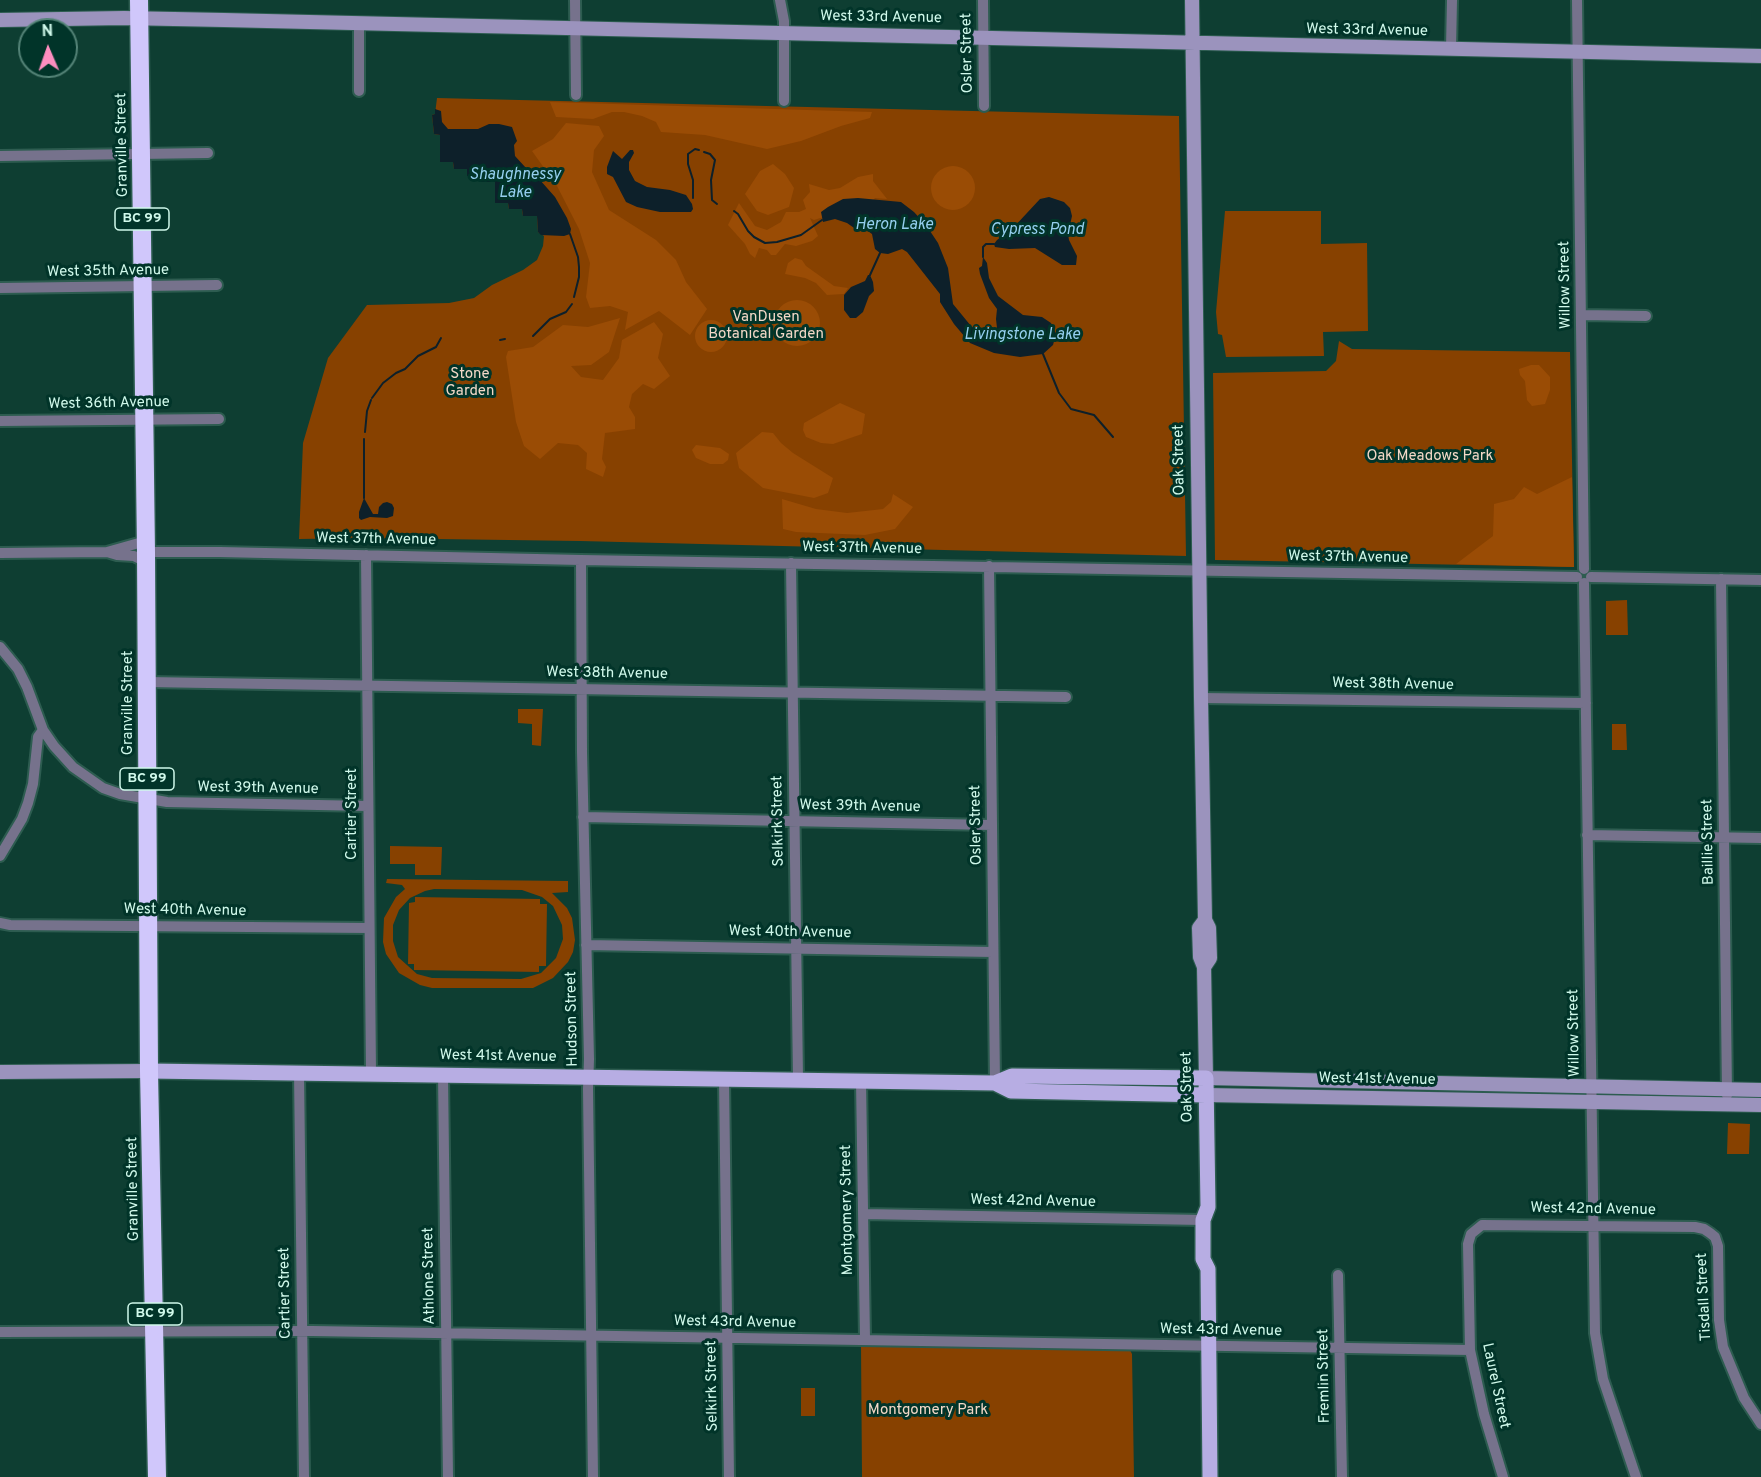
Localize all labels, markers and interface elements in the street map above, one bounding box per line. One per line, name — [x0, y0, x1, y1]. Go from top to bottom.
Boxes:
street label: West 33rd Avenue — [820, 8, 942, 28]
street label: Osler Street — [958, 13, 978, 93]
north arrow — [18, 18, 78, 78]
street label: West 33rd Avenue — [1306, 21, 1428, 41]
text: N — [41, 22, 54, 42]
street label: Granville Street — [113, 93, 133, 197]
water label: Shaughnessy Lake — [469, 166, 561, 204]
road number: BC 99 — [115, 208, 169, 230]
water label: Heron Lake — [855, 216, 933, 236]
water label: Cypress Pond — [990, 221, 1084, 241]
street label: Willow Street — [1556, 241, 1576, 329]
street label: West 35th Avenue — [47, 262, 169, 282]
park label: VanDusen Botanical Garden — [708, 309, 824, 344]
water label: Livingstone Lake — [964, 326, 1080, 346]
park label: Stone Garden — [446, 366, 494, 401]
street label: West 36th Avenue — [48, 394, 170, 414]
street label: Oak Street — [1170, 424, 1190, 496]
park label: Oak Meadows Park — [1366, 448, 1494, 466]
street label: West 37th Avenue — [316, 530, 436, 550]
street label: West 37th Avenue — [802, 539, 922, 559]
street label: West 37th Avenue — [1288, 548, 1408, 568]
street label: Granville Street — [120, 651, 138, 755]
street label: West 38th Avenue — [546, 664, 668, 684]
street label: West 38th Avenue — [1332, 675, 1454, 695]
road number: BC 99 — [120, 768, 174, 790]
street label: Cartier Street — [344, 768, 362, 860]
street label: Selkirk Street — [769, 775, 789, 867]
street label: West 39th Avenue — [197, 779, 319, 799]
street label: Osler Street — [967, 785, 987, 865]
street label: West 39th Avenue — [799, 797, 921, 817]
street label: Baillie Street — [1699, 799, 1719, 885]
street label: West 40th Avenue — [123, 901, 247, 921]
street label: West 40th Avenue — [728, 923, 852, 943]
street label: Hudson Street — [563, 971, 583, 1067]
street label: Willow Street — [1565, 989, 1585, 1077]
street label: West 41st Avenue — [439, 1047, 557, 1067]
street label: Oak Street — [1178, 1051, 1198, 1123]
street label: West 41st Avenue — [1318, 1070, 1436, 1090]
street label: Granville Street — [124, 1137, 144, 1241]
street label: Montgomery Street — [838, 1145, 858, 1275]
street label: West 42nd Avenue — [970, 1192, 1096, 1212]
street label: West 42nd Avenue — [1530, 1200, 1656, 1220]
street label: Athlone Street — [420, 1227, 440, 1325]
street label: Cartier Street — [276, 1247, 296, 1339]
street label: Tisdall Street — [1694, 1252, 1716, 1342]
road number: BC 99 — [128, 1303, 182, 1325]
street label: West 43rd Avenue — [674, 1313, 796, 1333]
street label: West 43rd Avenue — [1160, 1321, 1282, 1341]
street label: Fremlin Street — [1315, 1329, 1335, 1423]
street label: Selkirk Street — [703, 1340, 723, 1432]
street label: Laurel Street — [1477, 1342, 1513, 1430]
park label: Montgomery Park — [868, 1402, 988, 1420]

